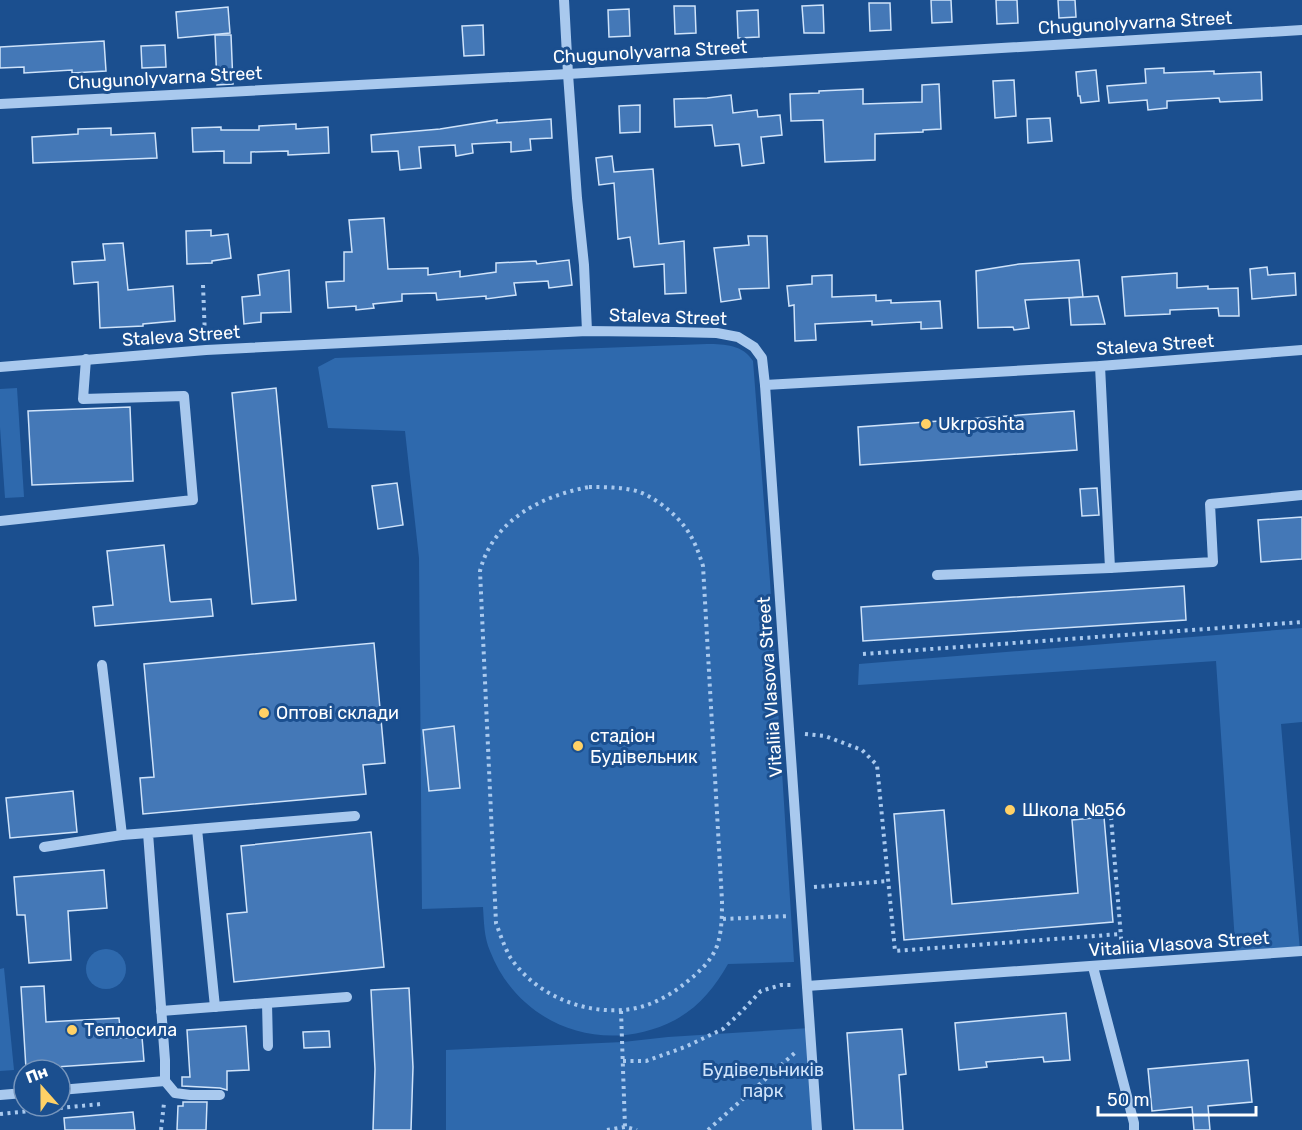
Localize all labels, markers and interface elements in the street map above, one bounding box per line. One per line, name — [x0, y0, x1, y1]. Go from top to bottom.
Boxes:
street label: Chugunolyvarna Street — [1037, 7, 1233, 39]
street label: Chugunolyvarna Street — [552, 36, 748, 68]
street label: Chugunolyvarna Street — [67, 62, 263, 94]
street label: Staleva Street — [609, 304, 727, 330]
street label: Staleva Street — [121, 321, 241, 351]
street label: Staleva Street — [1095, 330, 1215, 360]
place label: Ukrposhta — [938, 413, 1025, 435]
marker: Ukrposhta — [919, 417, 933, 431]
street label: Vitaliia Vlasova Street — [753, 596, 787, 778]
place label: Оптові склади — [276, 702, 399, 724]
marker: Оптові склади — [257, 706, 271, 720]
place label: стадіон Будівельник — [590, 725, 698, 768]
marker: стадіон Будівельник — [571, 739, 585, 753]
place label: Школа №56 — [1022, 799, 1126, 821]
marker: Школа №56 — [1003, 803, 1017, 817]
street label: Vitaliia Vlasova Street — [1088, 927, 1270, 961]
place label: Теплосила — [84, 1019, 177, 1041]
marker: Теплосила — [65, 1023, 79, 1037]
north arrow — [12, 1058, 72, 1118]
park label: Будівельників парк — [702, 1059, 824, 1102]
text: Пн — [23, 1062, 51, 1087]
scale bar — [1098, 1079, 1256, 1117]
text: 50 m — [1107, 1089, 1150, 1111]

